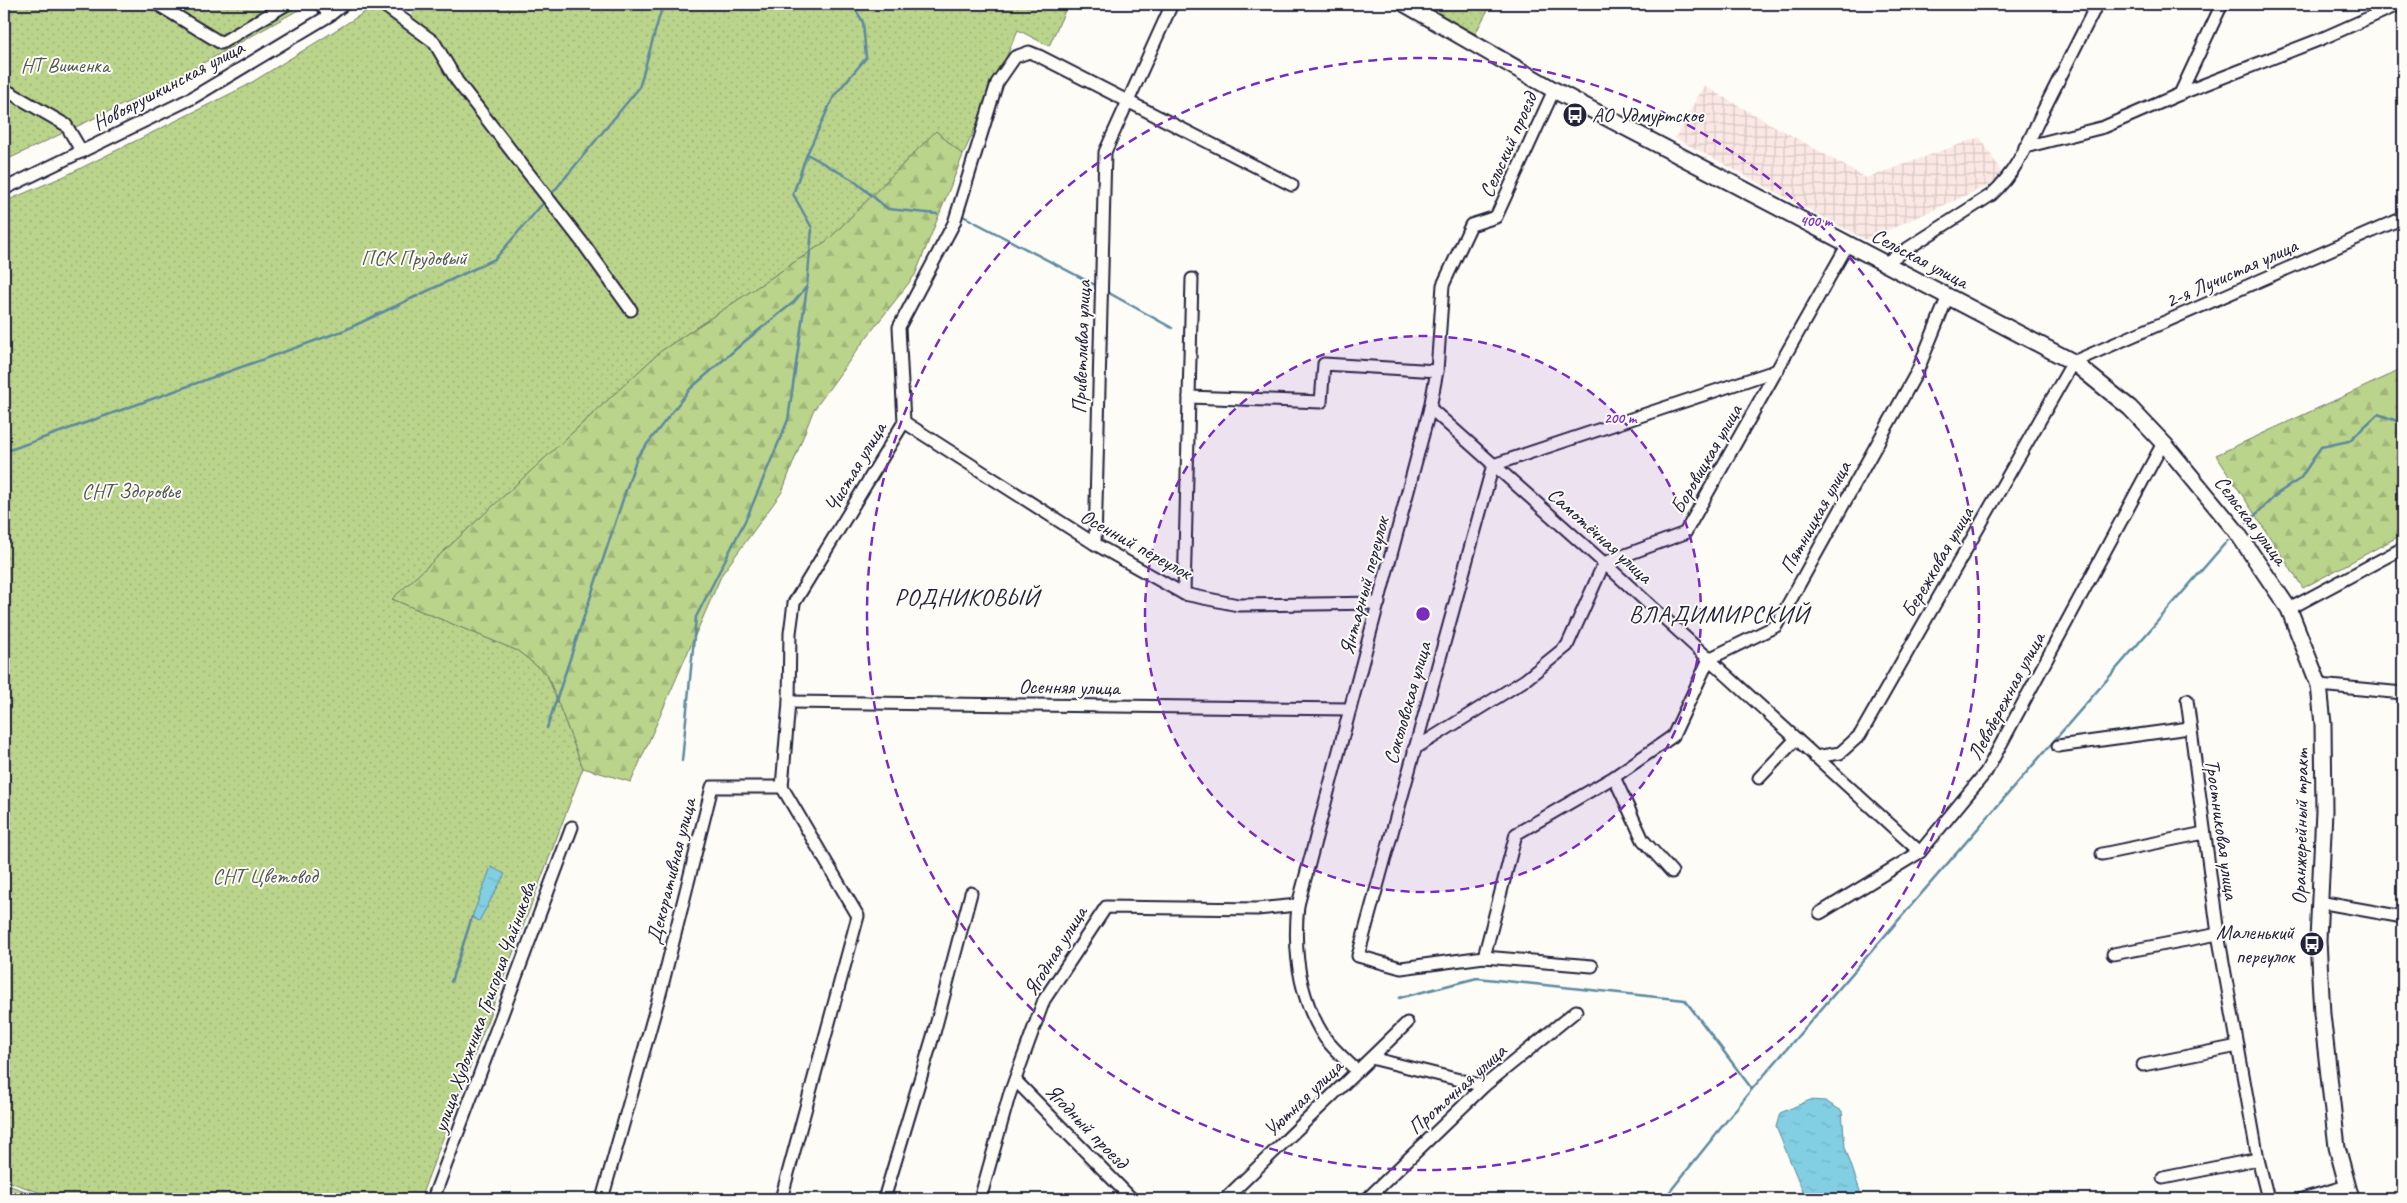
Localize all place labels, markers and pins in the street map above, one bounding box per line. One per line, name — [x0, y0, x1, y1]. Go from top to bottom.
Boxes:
bus stop icon: АО Удмуртское — [1562, 102, 1588, 128]
place label: АО Удмуртское — [1592, 102, 1704, 128]
centre of rings — [1414, 605, 1432, 623]
place label: Маленький переулок — [2216, 919, 2296, 969]
bus stop icon: Маленький переулок — [2299, 931, 2325, 957]

